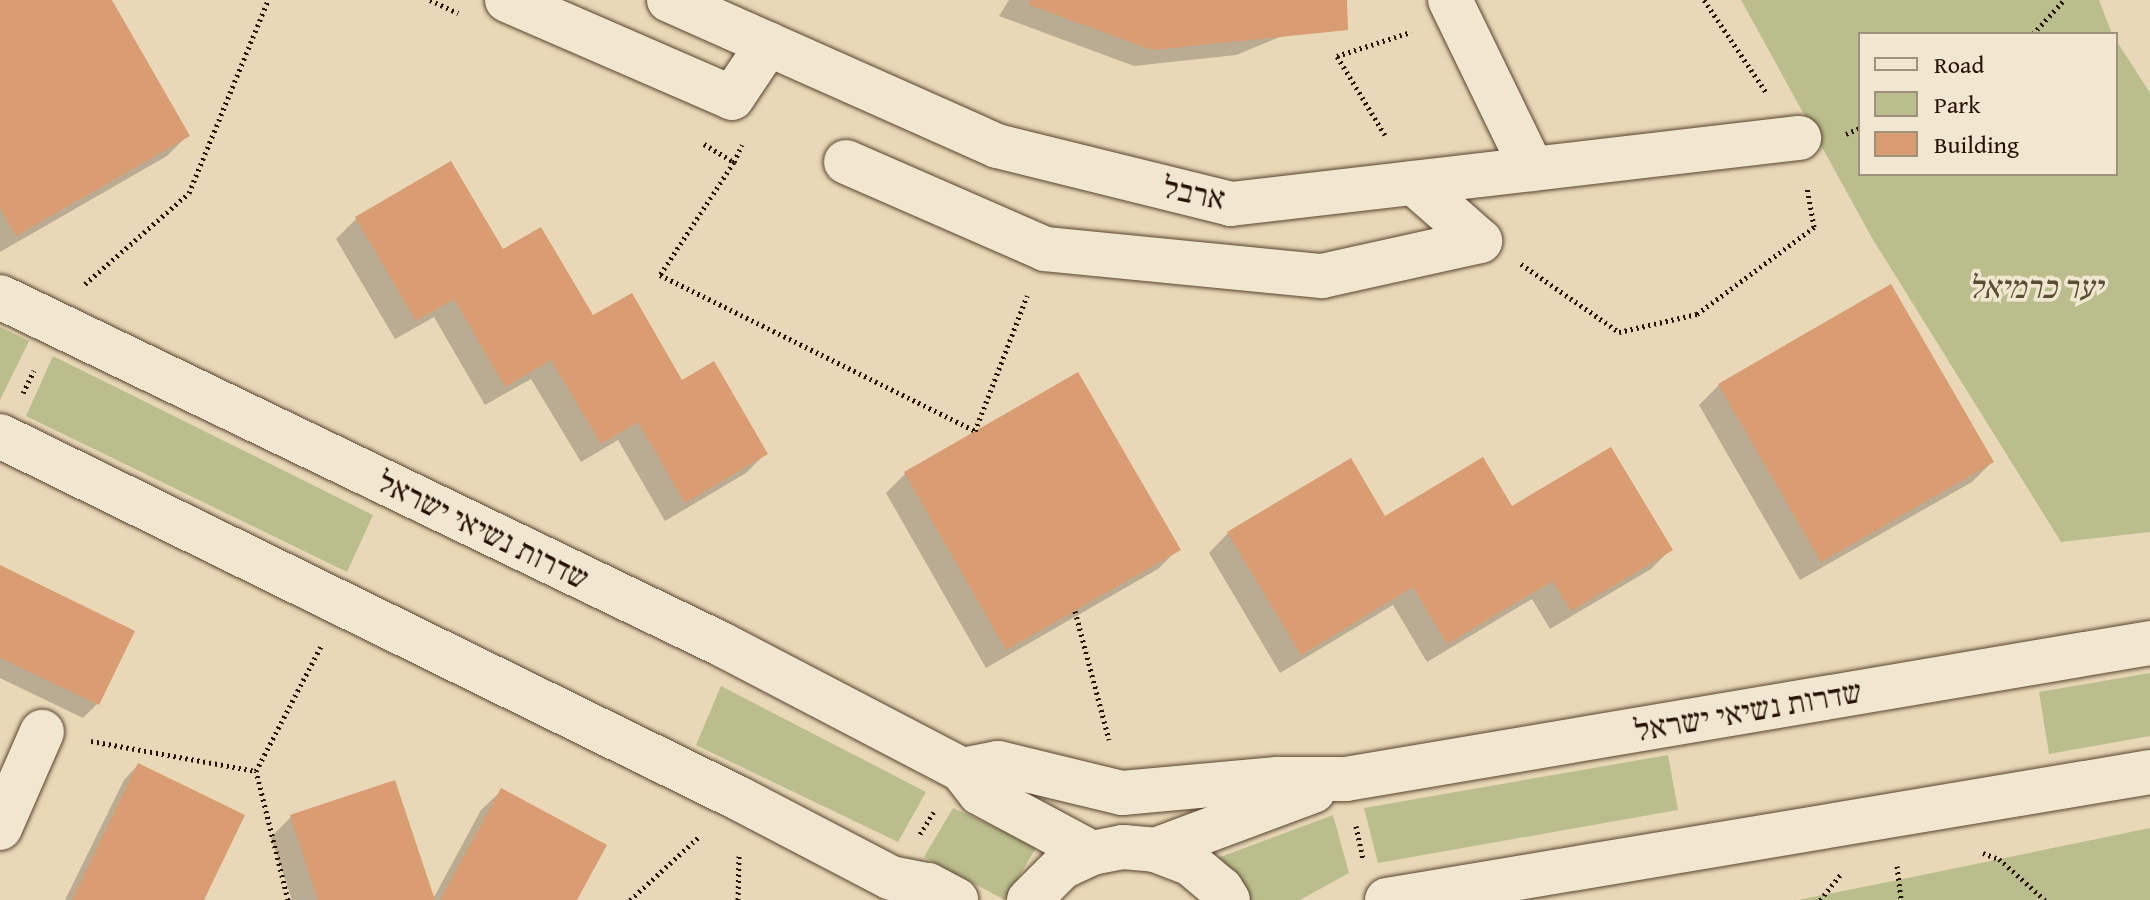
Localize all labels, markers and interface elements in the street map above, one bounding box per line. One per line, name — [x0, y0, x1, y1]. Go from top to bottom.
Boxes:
legend — [1858, 32, 2118, 176]
text: Road — [1934, 47, 1984, 82]
text: Park — [1934, 87, 1980, 122]
text: Building — [1934, 127, 2019, 162]
street label: ארבל — [1159, 168, 1229, 218]
park label: יער כרמיאל — [1968, 268, 2102, 306]
street label: שדרות נשיאי ישראל — [371, 462, 595, 598]
street label: שדרות נשיאי ישראל — [1631, 672, 1865, 750]

